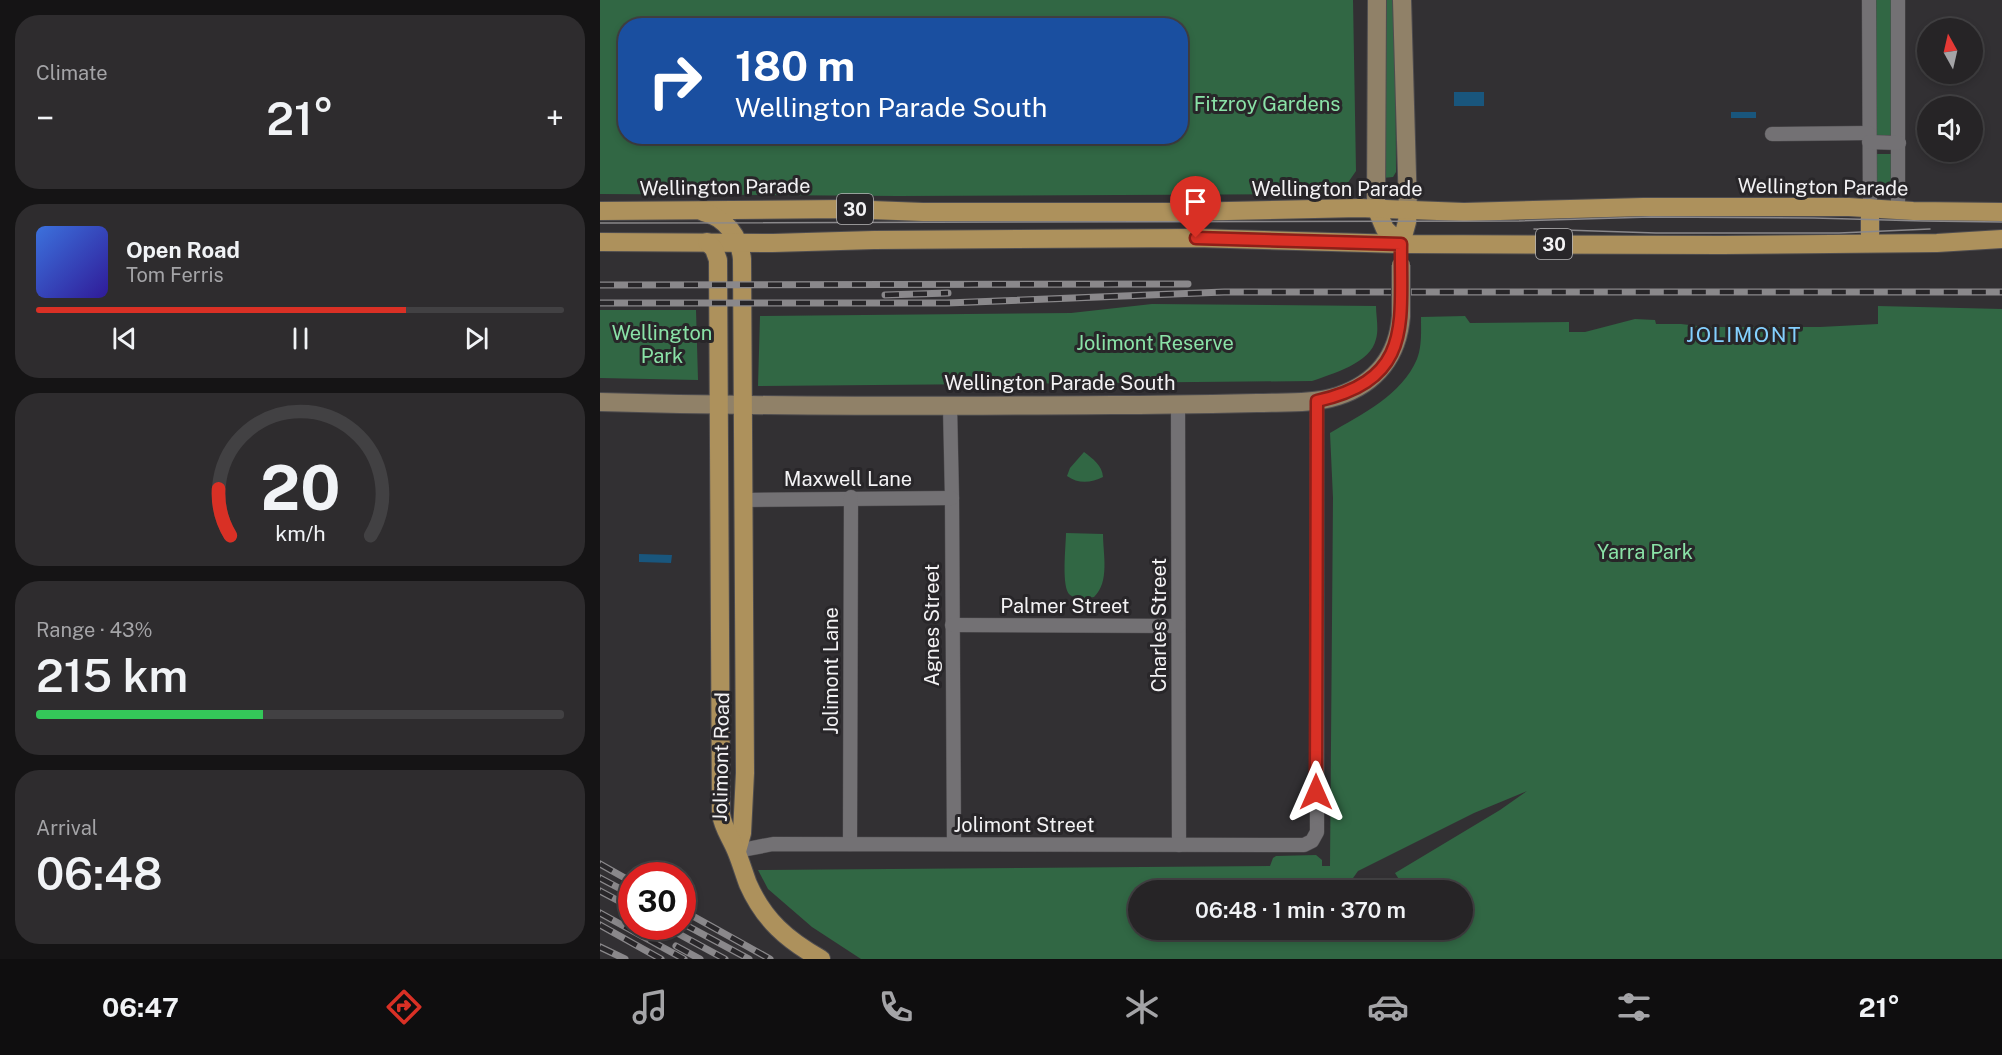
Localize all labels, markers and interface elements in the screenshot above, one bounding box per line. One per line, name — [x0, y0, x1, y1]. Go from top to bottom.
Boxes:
north arrow — [1917, 18, 1983, 84]
map controls — [1917, 18, 1983, 162]
text: 180 m — [735, 41, 855, 90]
icon: right — [636, 42, 714, 120]
text: Climate — [36, 61, 108, 85]
text: Wellington Parade South — [735, 91, 1047, 123]
text: 21° — [266, 92, 334, 145]
park label: Fitzroy Gardens — [1194, 92, 1340, 116]
button: sound — [1917, 96, 1983, 162]
text: − — [36, 99, 54, 137]
text: + — [546, 99, 564, 137]
street label: Wellington Parade — [639, 174, 811, 200]
street label: Wellington Parade — [1737, 174, 1909, 200]
pin — [1170, 176, 1221, 238]
street label: Wellington Parade — [1252, 177, 1422, 201]
icon: arrive — [1179, 185, 1212, 218]
road number: 30 — [837, 194, 873, 224]
road number: 30 — [1536, 229, 1572, 259]
text: Open Road — [126, 237, 240, 263]
text: Tom Ferris — [126, 263, 224, 287]
park label: Wellington Park — [612, 321, 712, 368]
icon: previous — [108, 322, 141, 355]
icon: pause — [284, 322, 317, 355]
icon: next — [460, 322, 493, 355]
district label: JOLIMONT — [1686, 322, 1802, 347]
park label: Jolimont Reserve — [1076, 331, 1234, 355]
street label: Wellington Parade South — [944, 371, 1176, 395]
text: 20 — [260, 452, 340, 525]
street label: Maxwell Lane — [784, 467, 912, 491]
text: km/h — [275, 522, 325, 547]
park label: Yarra Park — [1597, 540, 1693, 564]
street label: Charles Street — [1147, 558, 1171, 692]
street label: Agnes Street — [920, 564, 944, 686]
street label: Palmer Street — [1000, 594, 1130, 618]
street label: Jolimont Lane — [819, 607, 843, 735]
text: Range · 43% — [36, 618, 153, 642]
text: 215 km — [36, 649, 188, 702]
street label: Jolimont Road — [708, 692, 734, 822]
position arrow — [1284, 760, 1348, 824]
street label: Jolimont Street — [954, 813, 1094, 837]
text: Arrival — [36, 816, 98, 840]
text: 06:48 — [36, 847, 163, 900]
speed limit sign: 30 — [618, 862, 696, 940]
text: 06:48 · 1 min · 370 m — [1195, 897, 1406, 923]
icon: directions — [383, 986, 425, 1028]
icon: music — [629, 986, 671, 1028]
icon: phone — [875, 986, 917, 1028]
icon: climate — [1121, 986, 1163, 1028]
icon: car — [1367, 986, 1409, 1028]
icon: filters — [1613, 986, 1655, 1028]
text: 06:47 — [102, 991, 179, 1023]
text: 21° — [1859, 991, 1900, 1023]

